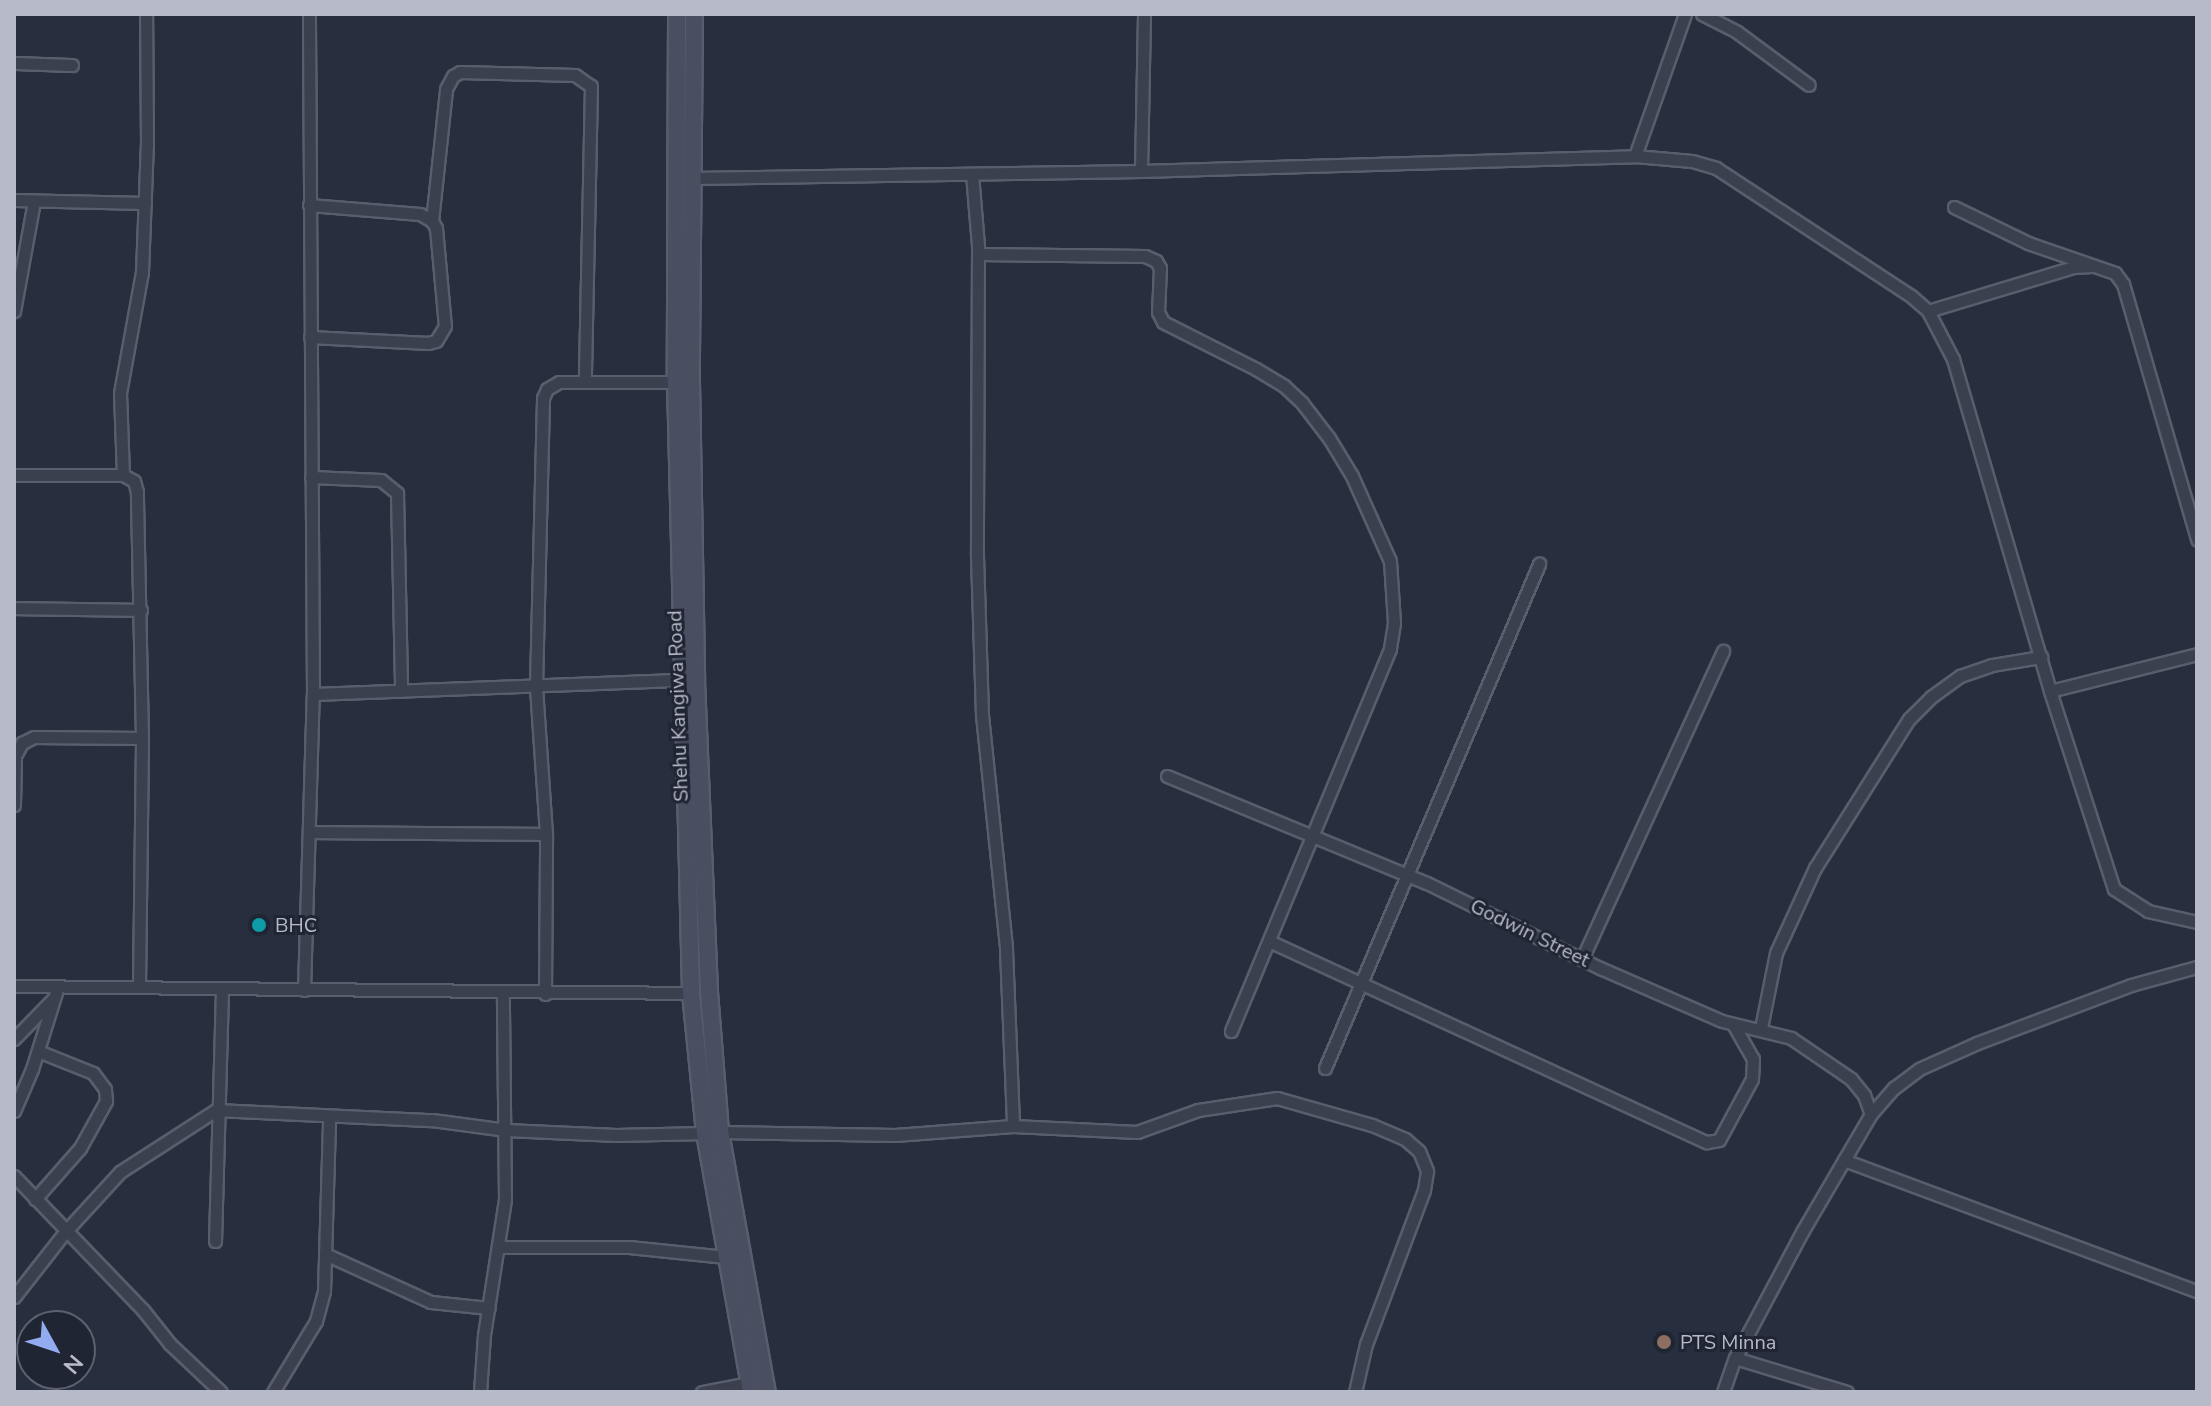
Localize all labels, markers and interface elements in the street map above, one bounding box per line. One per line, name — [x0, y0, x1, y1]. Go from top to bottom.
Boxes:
street label: Shehu Kangiwa Road — [663, 610, 693, 802]
street label: Godwin Street — [1466, 894, 1594, 972]
place label: BHC — [275, 913, 317, 937]
marker: BHC — [250, 916, 268, 934]
north arrow — [16, 1310, 96, 1390]
place label: PTS Minna — [1680, 1330, 1776, 1354]
marker: PTS Minna — [1655, 1333, 1673, 1351]
text: N — [56, 1348, 90, 1380]

